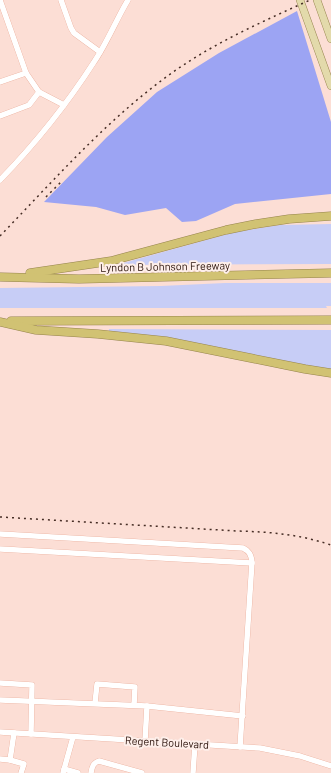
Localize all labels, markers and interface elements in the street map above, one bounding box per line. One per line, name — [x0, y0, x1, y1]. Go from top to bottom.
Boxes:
street label: Lyndon B Johnson Freeway — [100, 258, 230, 274]
street label: Regent Boulevard — [125, 733, 209, 751]

